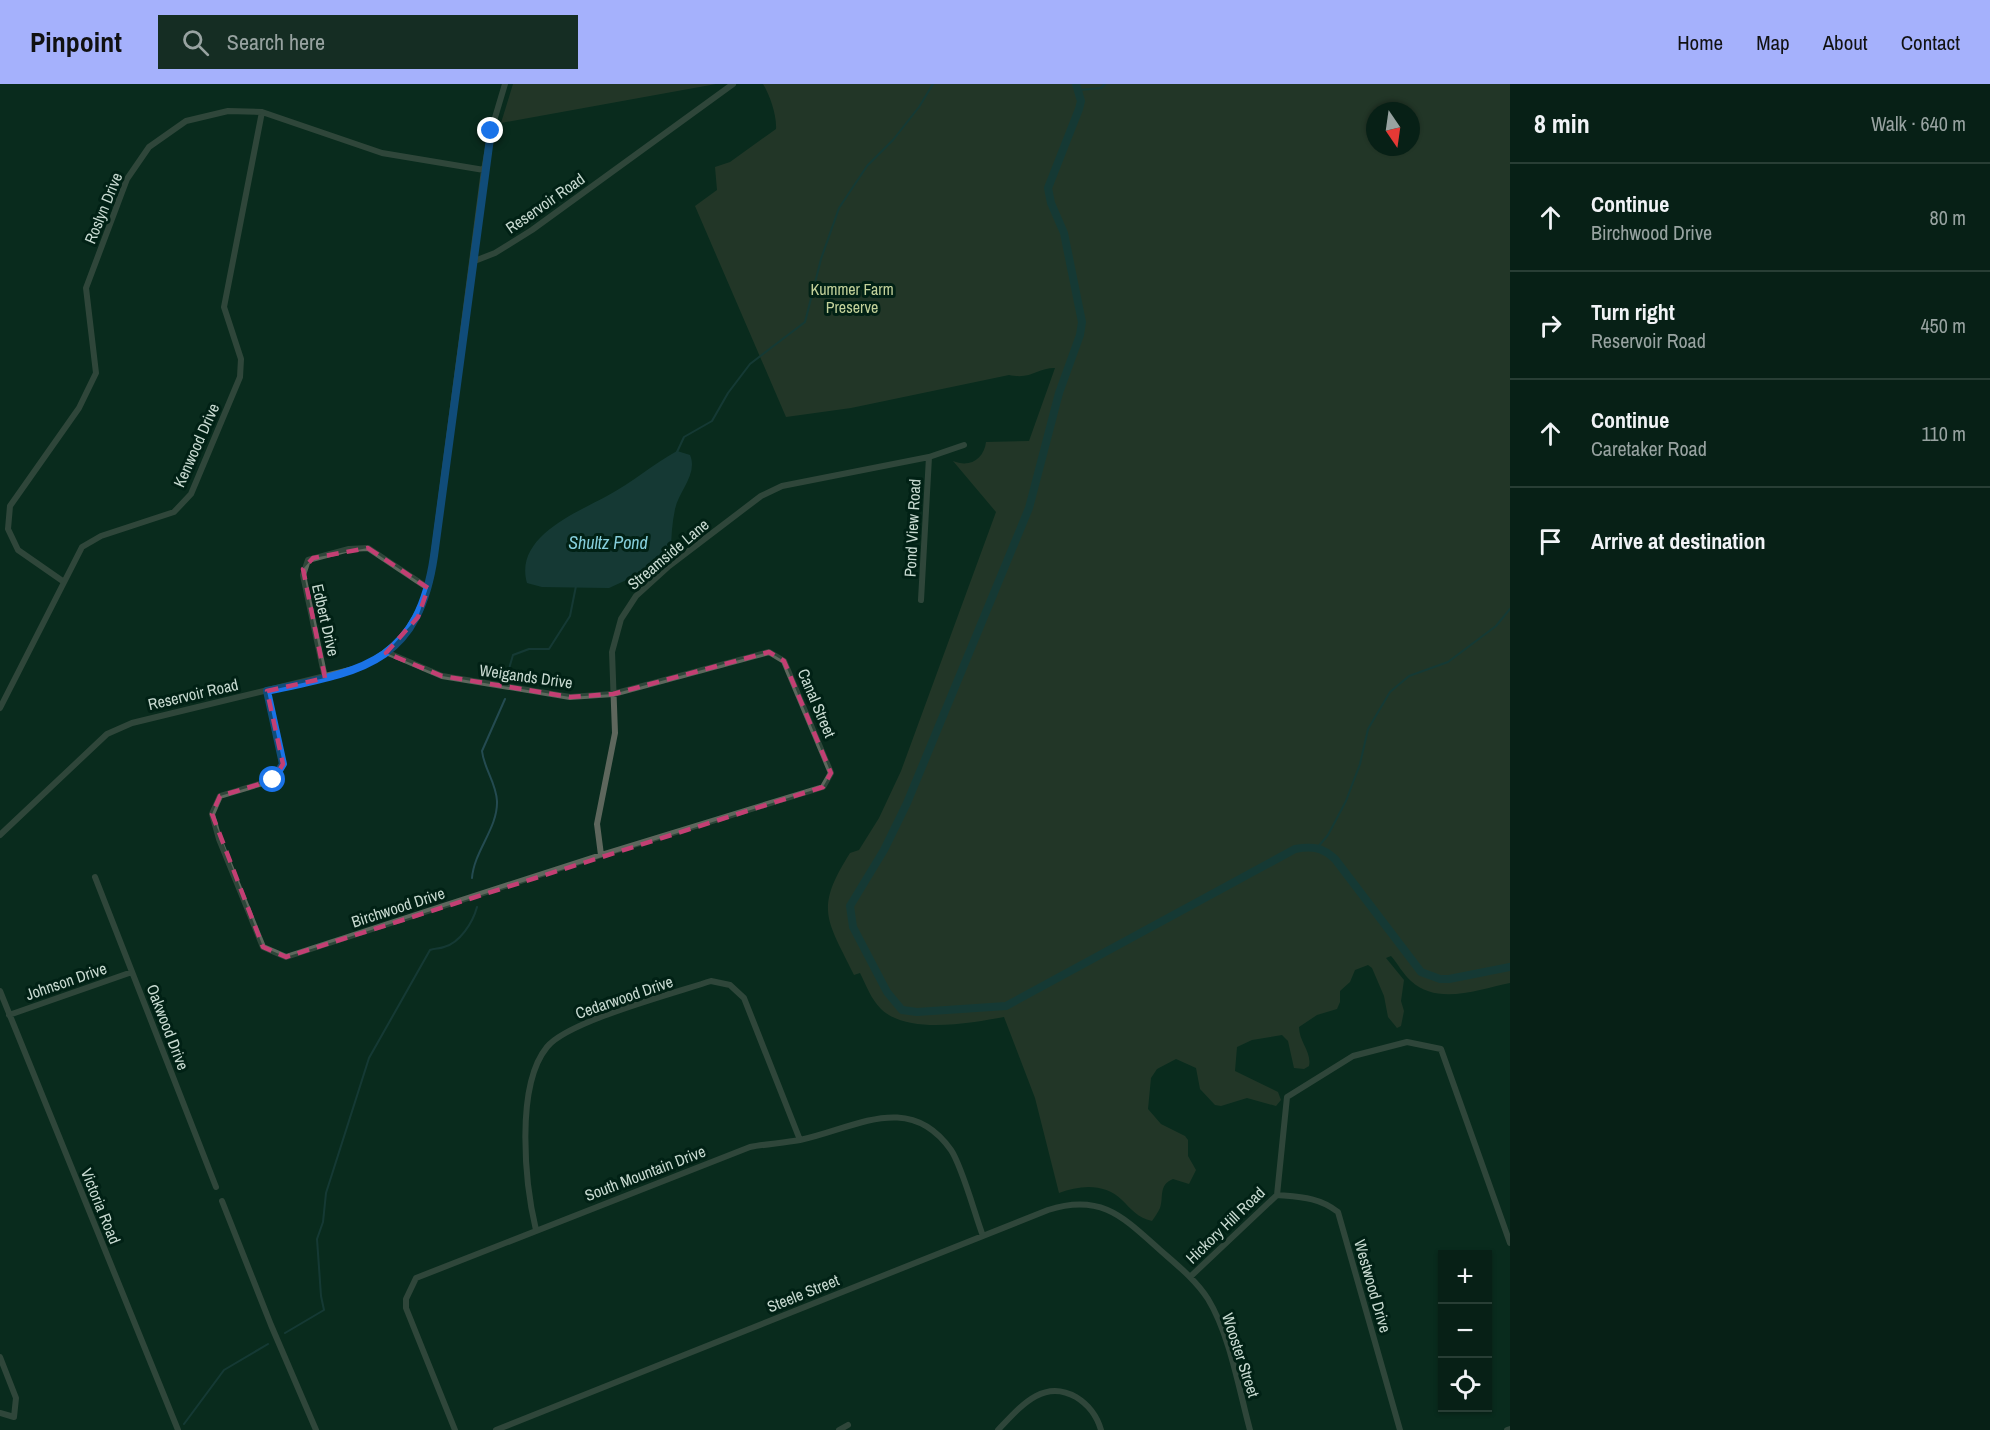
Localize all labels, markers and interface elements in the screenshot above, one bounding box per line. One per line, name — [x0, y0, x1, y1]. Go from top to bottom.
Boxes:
search box — [158, 15, 578, 69]
text: Pinpoint — [30, 23, 122, 61]
icon: search — [179, 26, 212, 59]
text: Search here — [227, 27, 325, 57]
text: Home — [1677, 28, 1723, 57]
text: Map — [1756, 28, 1790, 57]
text: About — [1823, 28, 1868, 57]
text: Contact — [1901, 28, 1960, 57]
north arrow — [1366, 102, 1420, 156]
text: 8 min — [1534, 106, 1590, 141]
text: Walk · 640 m — [1871, 110, 1966, 137]
route end — [477, 117, 503, 143]
street label: Reservoir Road — [501, 168, 589, 238]
street label: Roslyn Drive — [79, 169, 127, 247]
text: Continue — [1591, 189, 1669, 219]
icon: ahead — [1534, 201, 1567, 234]
text: 80 m — [1930, 204, 1966, 231]
text: Birchwood Drive — [1591, 219, 1712, 246]
park label: Kummer Farm Preserve — [810, 278, 894, 318]
text: Turn right — [1591, 297, 1675, 327]
icon: right — [1534, 309, 1567, 342]
text: 450 m — [1920, 312, 1966, 339]
text: Reservoir Road — [1591, 327, 1706, 354]
street label: Kenwood Drive — [168, 400, 224, 490]
text: Continue — [1591, 405, 1669, 435]
icon: ahead — [1534, 417, 1567, 450]
text: 110 m — [1922, 420, 1966, 447]
text: Caretaker Road — [1591, 435, 1707, 462]
street label: Pond View Road — [898, 478, 926, 578]
street label: Streamside Lane — [623, 513, 713, 595]
icon: arrive — [1534, 525, 1567, 558]
text: Arrive at destination — [1591, 526, 1765, 556]
water label: Shultz Pond — [568, 530, 649, 555]
street label: Edbert Drive — [307, 582, 345, 658]
street label: Weigands Drive — [478, 659, 574, 693]
street label: Canal Street — [793, 665, 842, 741]
street label: Reservoir Road — [146, 673, 240, 715]
route start — [259, 766, 285, 792]
street label: Birchwood Drive — [348, 882, 448, 932]
street label: Johnson Drive — [22, 957, 110, 1005]
street label: Cedarwood Drive — [572, 970, 676, 1024]
street label: Oakwood Drive — [142, 981, 194, 1073]
street label: South Mountain Drive — [581, 1140, 709, 1206]
street label: Victoria Road — [76, 1165, 126, 1247]
street label: Hickory Hill Road — [1181, 1182, 1269, 1268]
street label: Westwood Drive — [1349, 1237, 1397, 1335]
map controls — [1438, 1250, 1492, 1412]
button: + — [1438, 1250, 1492, 1304]
street label: Steele Street — [764, 1268, 843, 1317]
button: − — [1438, 1304, 1492, 1358]
street label: Wooster Street — [1217, 1310, 1265, 1400]
button: locate — [1438, 1358, 1492, 1412]

